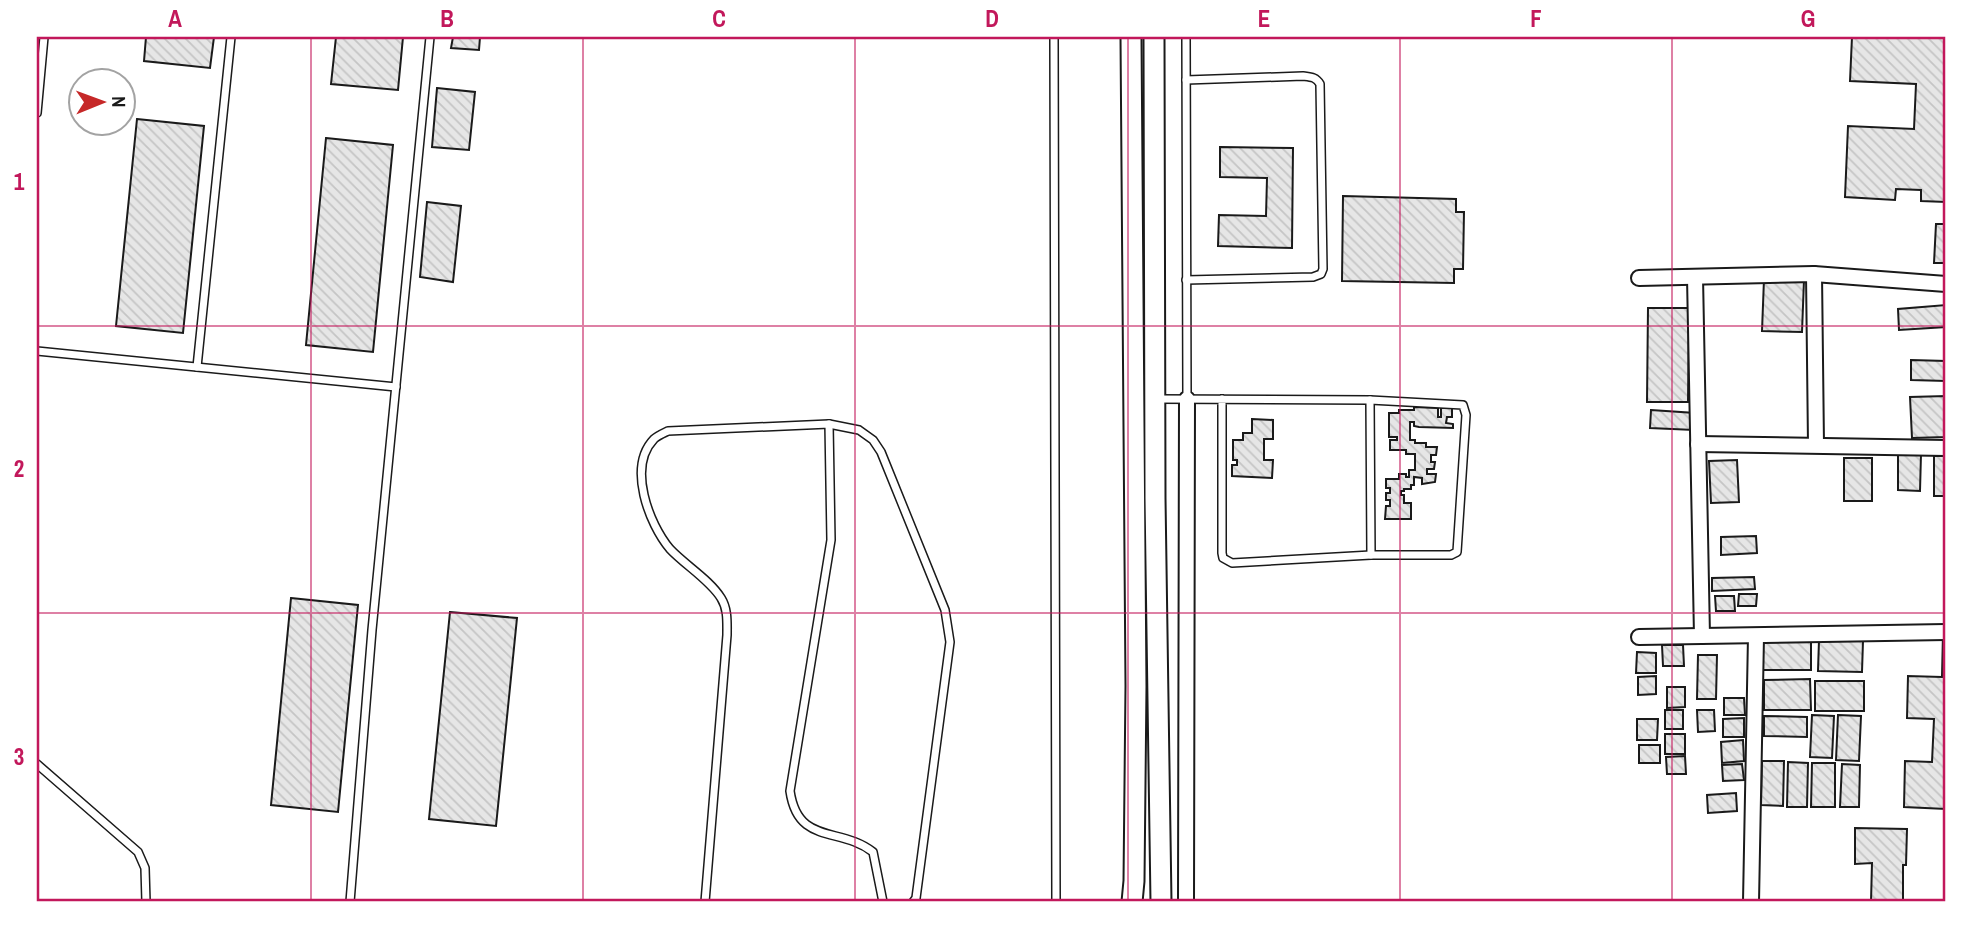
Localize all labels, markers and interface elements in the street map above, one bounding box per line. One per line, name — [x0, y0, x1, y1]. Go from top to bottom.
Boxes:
text: A — [168, 3, 182, 34]
text: B — [440, 3, 454, 34]
text: C — [712, 3, 726, 34]
text: D — [985, 3, 999, 34]
text: E — [1258, 3, 1270, 34]
text: F — [1530, 3, 1542, 34]
text: G — [1801, 3, 1815, 34]
north arrow — [66, 66, 136, 136]
text: N — [106, 96, 132, 108]
text: 1 — [14, 166, 25, 197]
text: 2 — [14, 453, 24, 484]
text: 3 — [14, 741, 24, 772]

